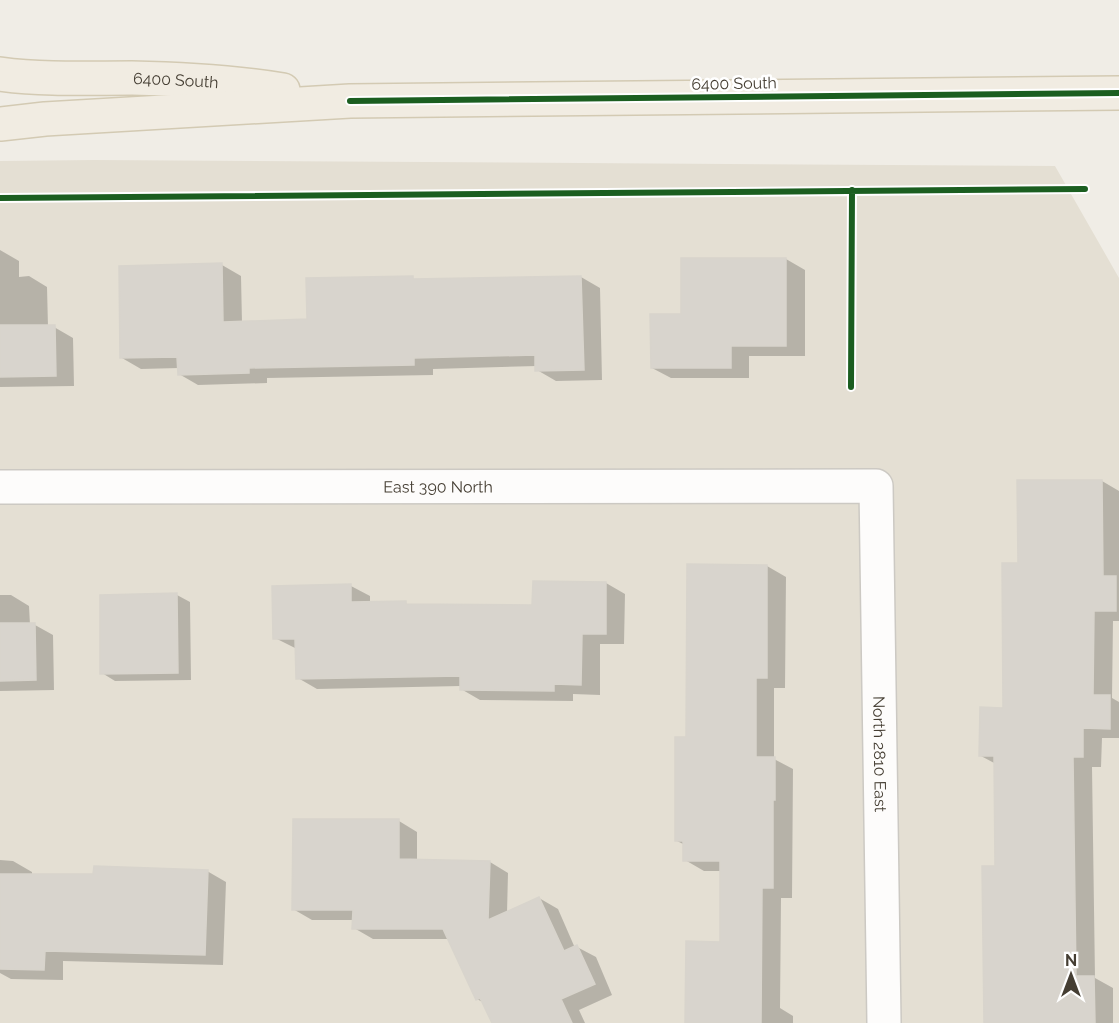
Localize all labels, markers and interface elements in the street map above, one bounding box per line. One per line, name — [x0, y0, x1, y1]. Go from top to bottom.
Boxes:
street label: 6400 South — [133, 69, 219, 92]
street label: 6400 South — [691, 73, 777, 94]
street label: East 390 North — [383, 477, 493, 497]
street label: North 2810 East — [869, 696, 890, 813]
north arrow — [1041, 945, 1101, 1005]
text: N — [1065, 951, 1077, 970]

